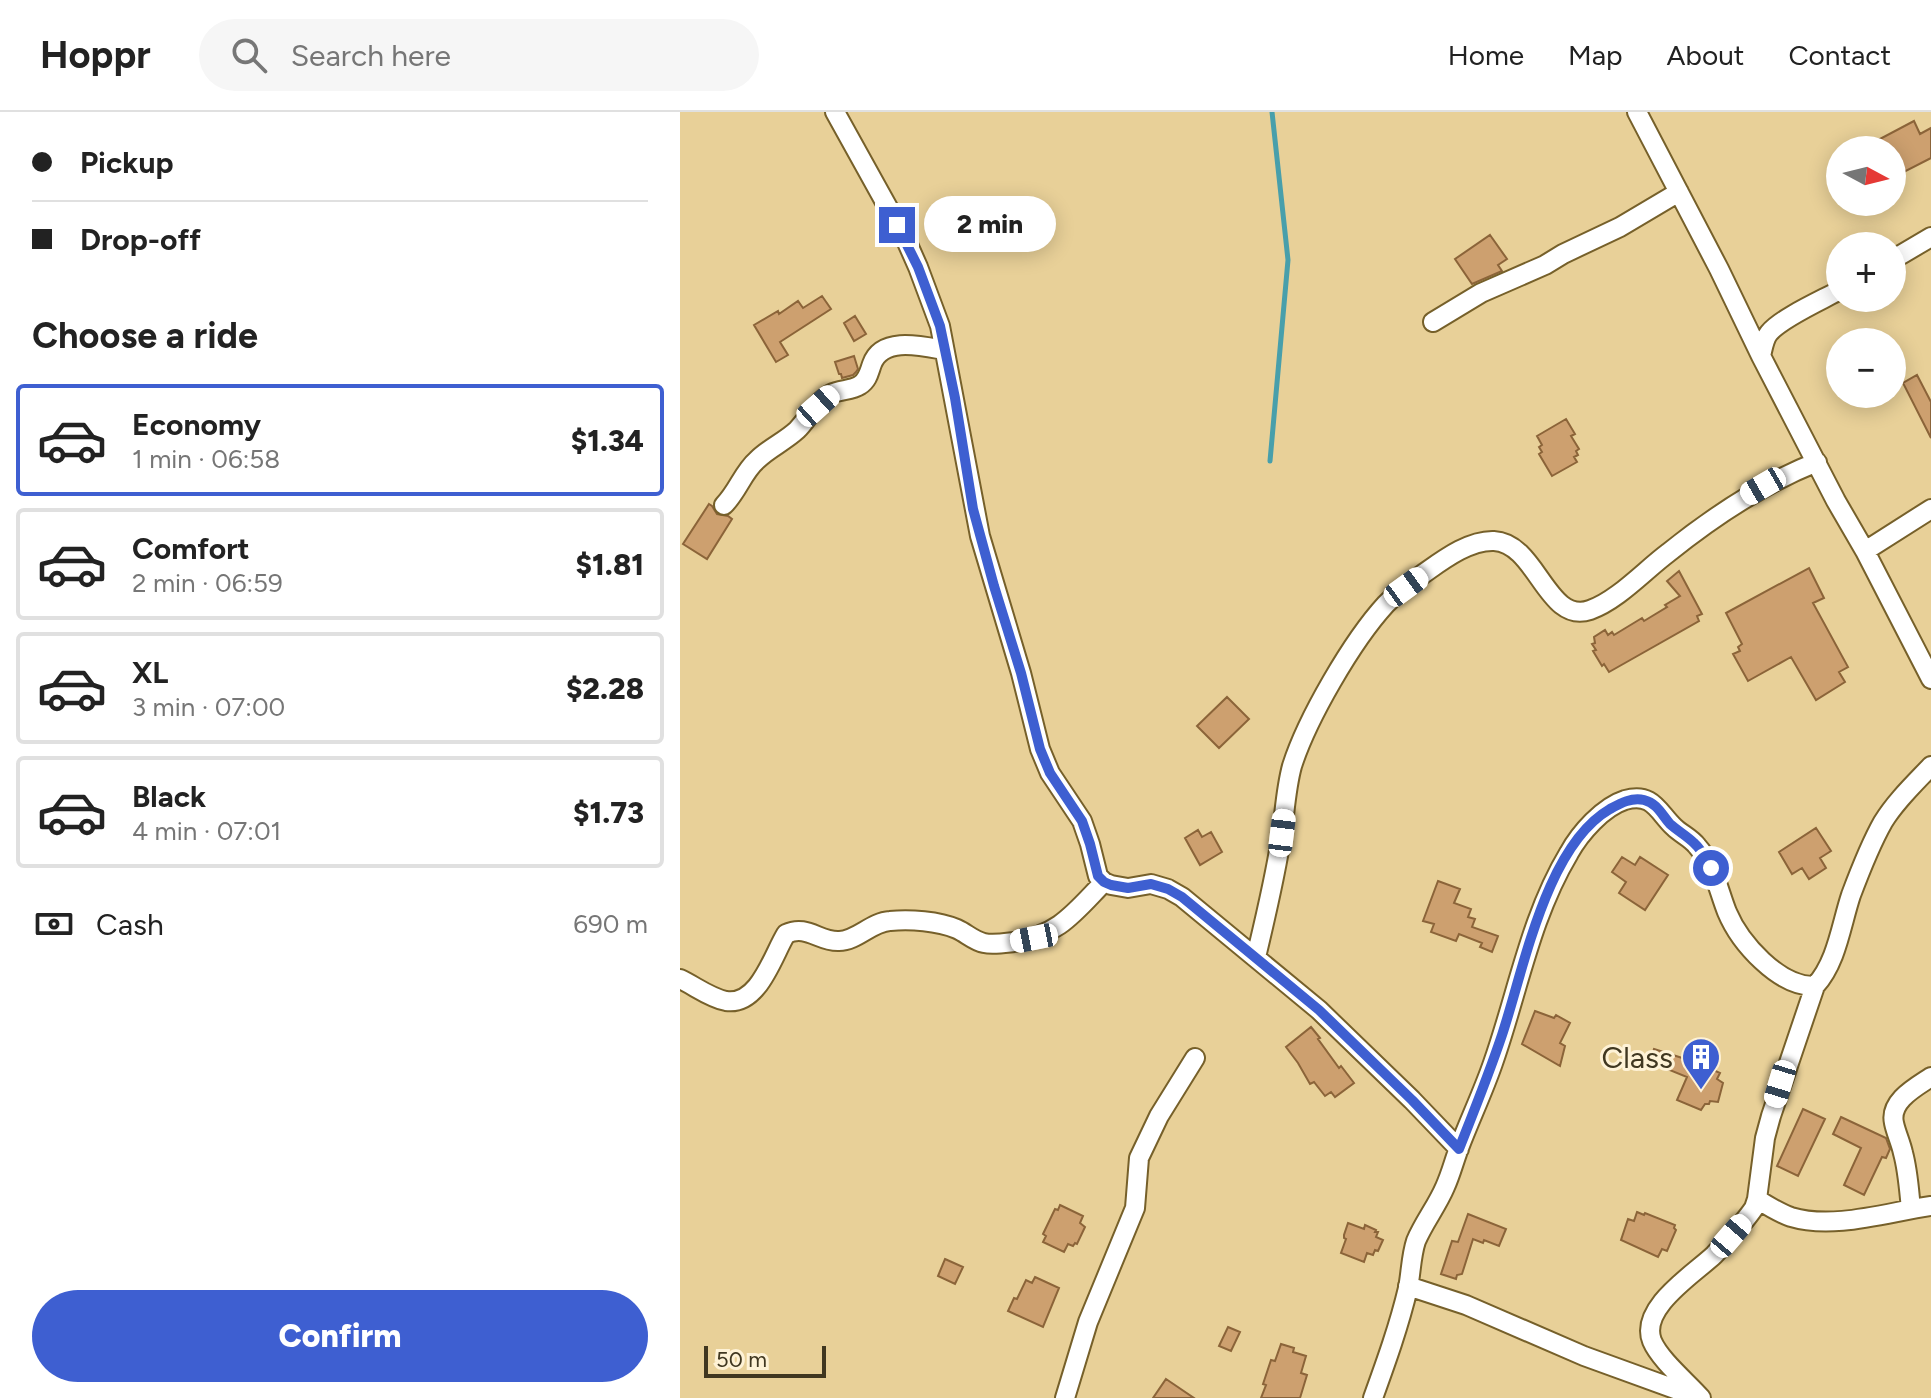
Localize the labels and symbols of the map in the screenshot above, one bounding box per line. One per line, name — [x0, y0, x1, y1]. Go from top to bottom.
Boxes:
north arrow — [1826, 136, 1906, 216]
callout: 2 min — [925, 197, 1057, 253]
route end — [879, 207, 915, 243]
car — [792, 381, 844, 431]
car — [1736, 464, 1790, 508]
car — [1380, 563, 1432, 611]
car — [1267, 808, 1297, 858]
route start — [1693, 850, 1729, 886]
car — [1008, 922, 1060, 954]
building icon: Class — [1680, 1036, 1722, 1091]
place label: Class — [1602, 1039, 1673, 1076]
car — [1762, 1058, 1798, 1110]
car — [1706, 1210, 1756, 1262]
scale bar — [704, 1342, 826, 1378]

